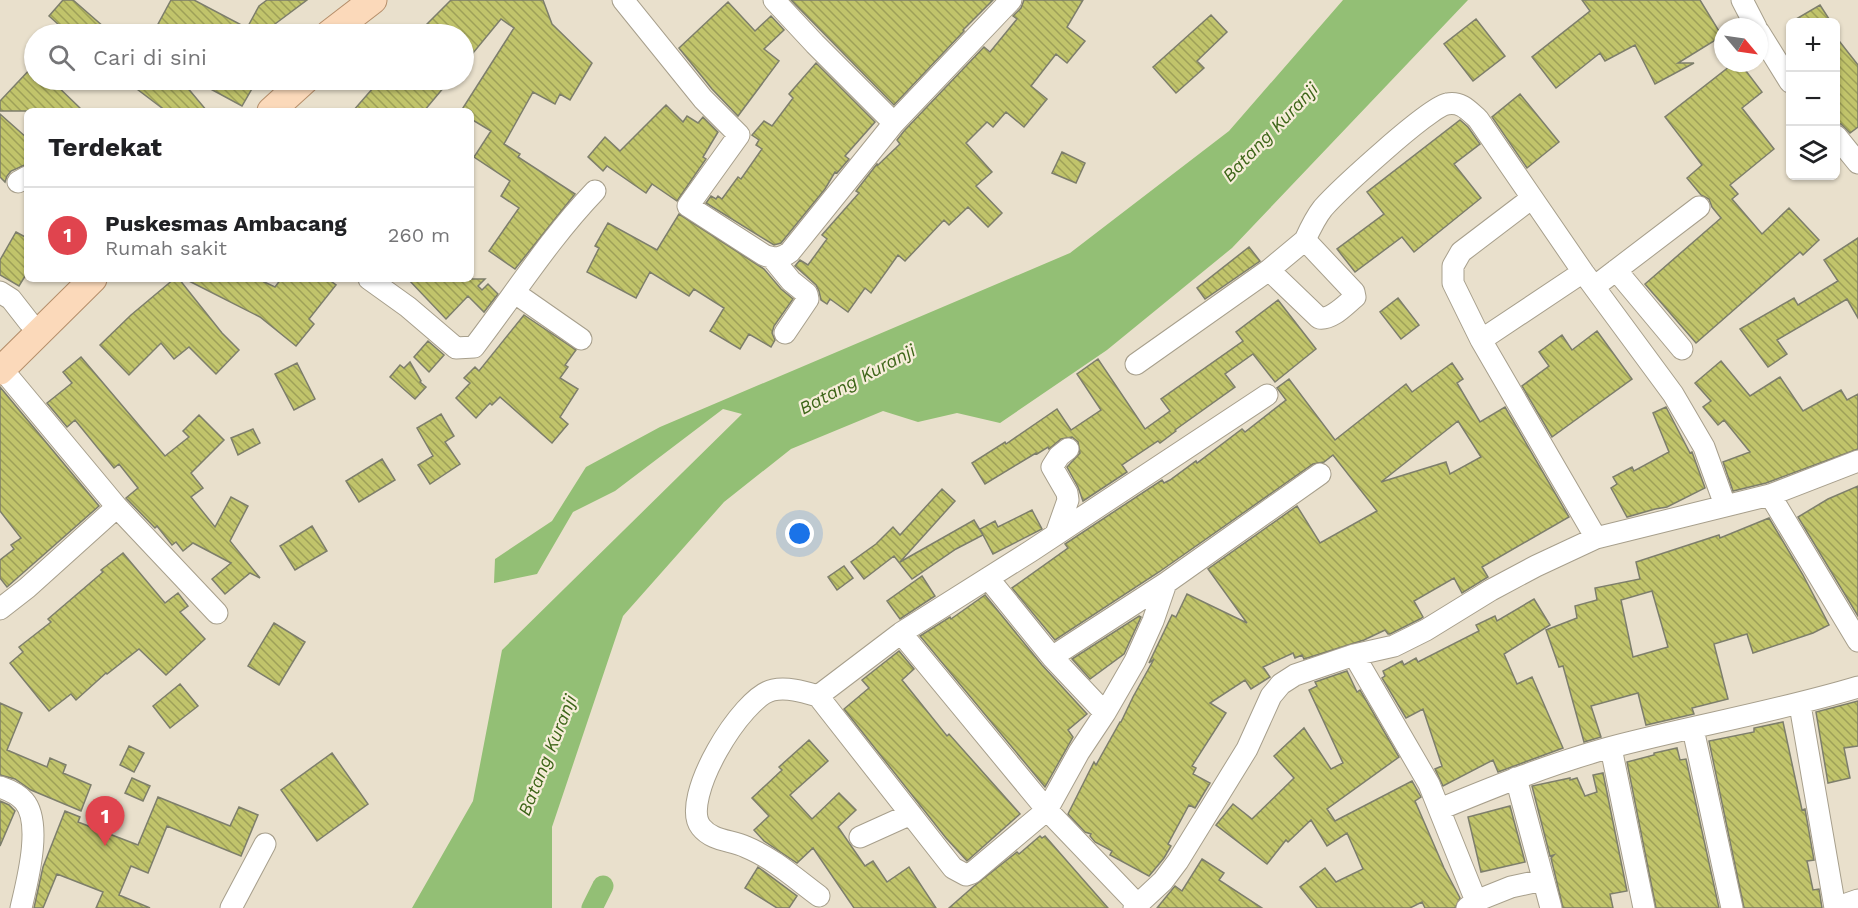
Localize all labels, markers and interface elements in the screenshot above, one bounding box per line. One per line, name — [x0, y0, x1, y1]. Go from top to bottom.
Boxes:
north arrow — [1714, 18, 1768, 72]
map controls — [1786, 18, 1840, 180]
button: + — [1786, 18, 1840, 72]
search box — [24, 24, 474, 90]
icon: search — [45, 41, 78, 74]
text: Cari di sini — [93, 45, 207, 70]
button: − — [1786, 72, 1840, 126]
water label: Batang Kuranji — [1218, 77, 1323, 186]
button: layers — [1786, 126, 1840, 180]
text: Terdekat — [48, 132, 162, 162]
text: Puskesmas Ambacang — [105, 211, 347, 236]
text: 1 — [63, 223, 72, 247]
text: 260 m — [388, 223, 450, 247]
text: Rumah sakit — [105, 236, 227, 260]
water label: Batang Kuranji — [795, 339, 920, 418]
your location — [785, 519, 814, 548]
water label: Batang Kuranji — [513, 690, 581, 819]
pin: 1 — [86, 796, 124, 846]

